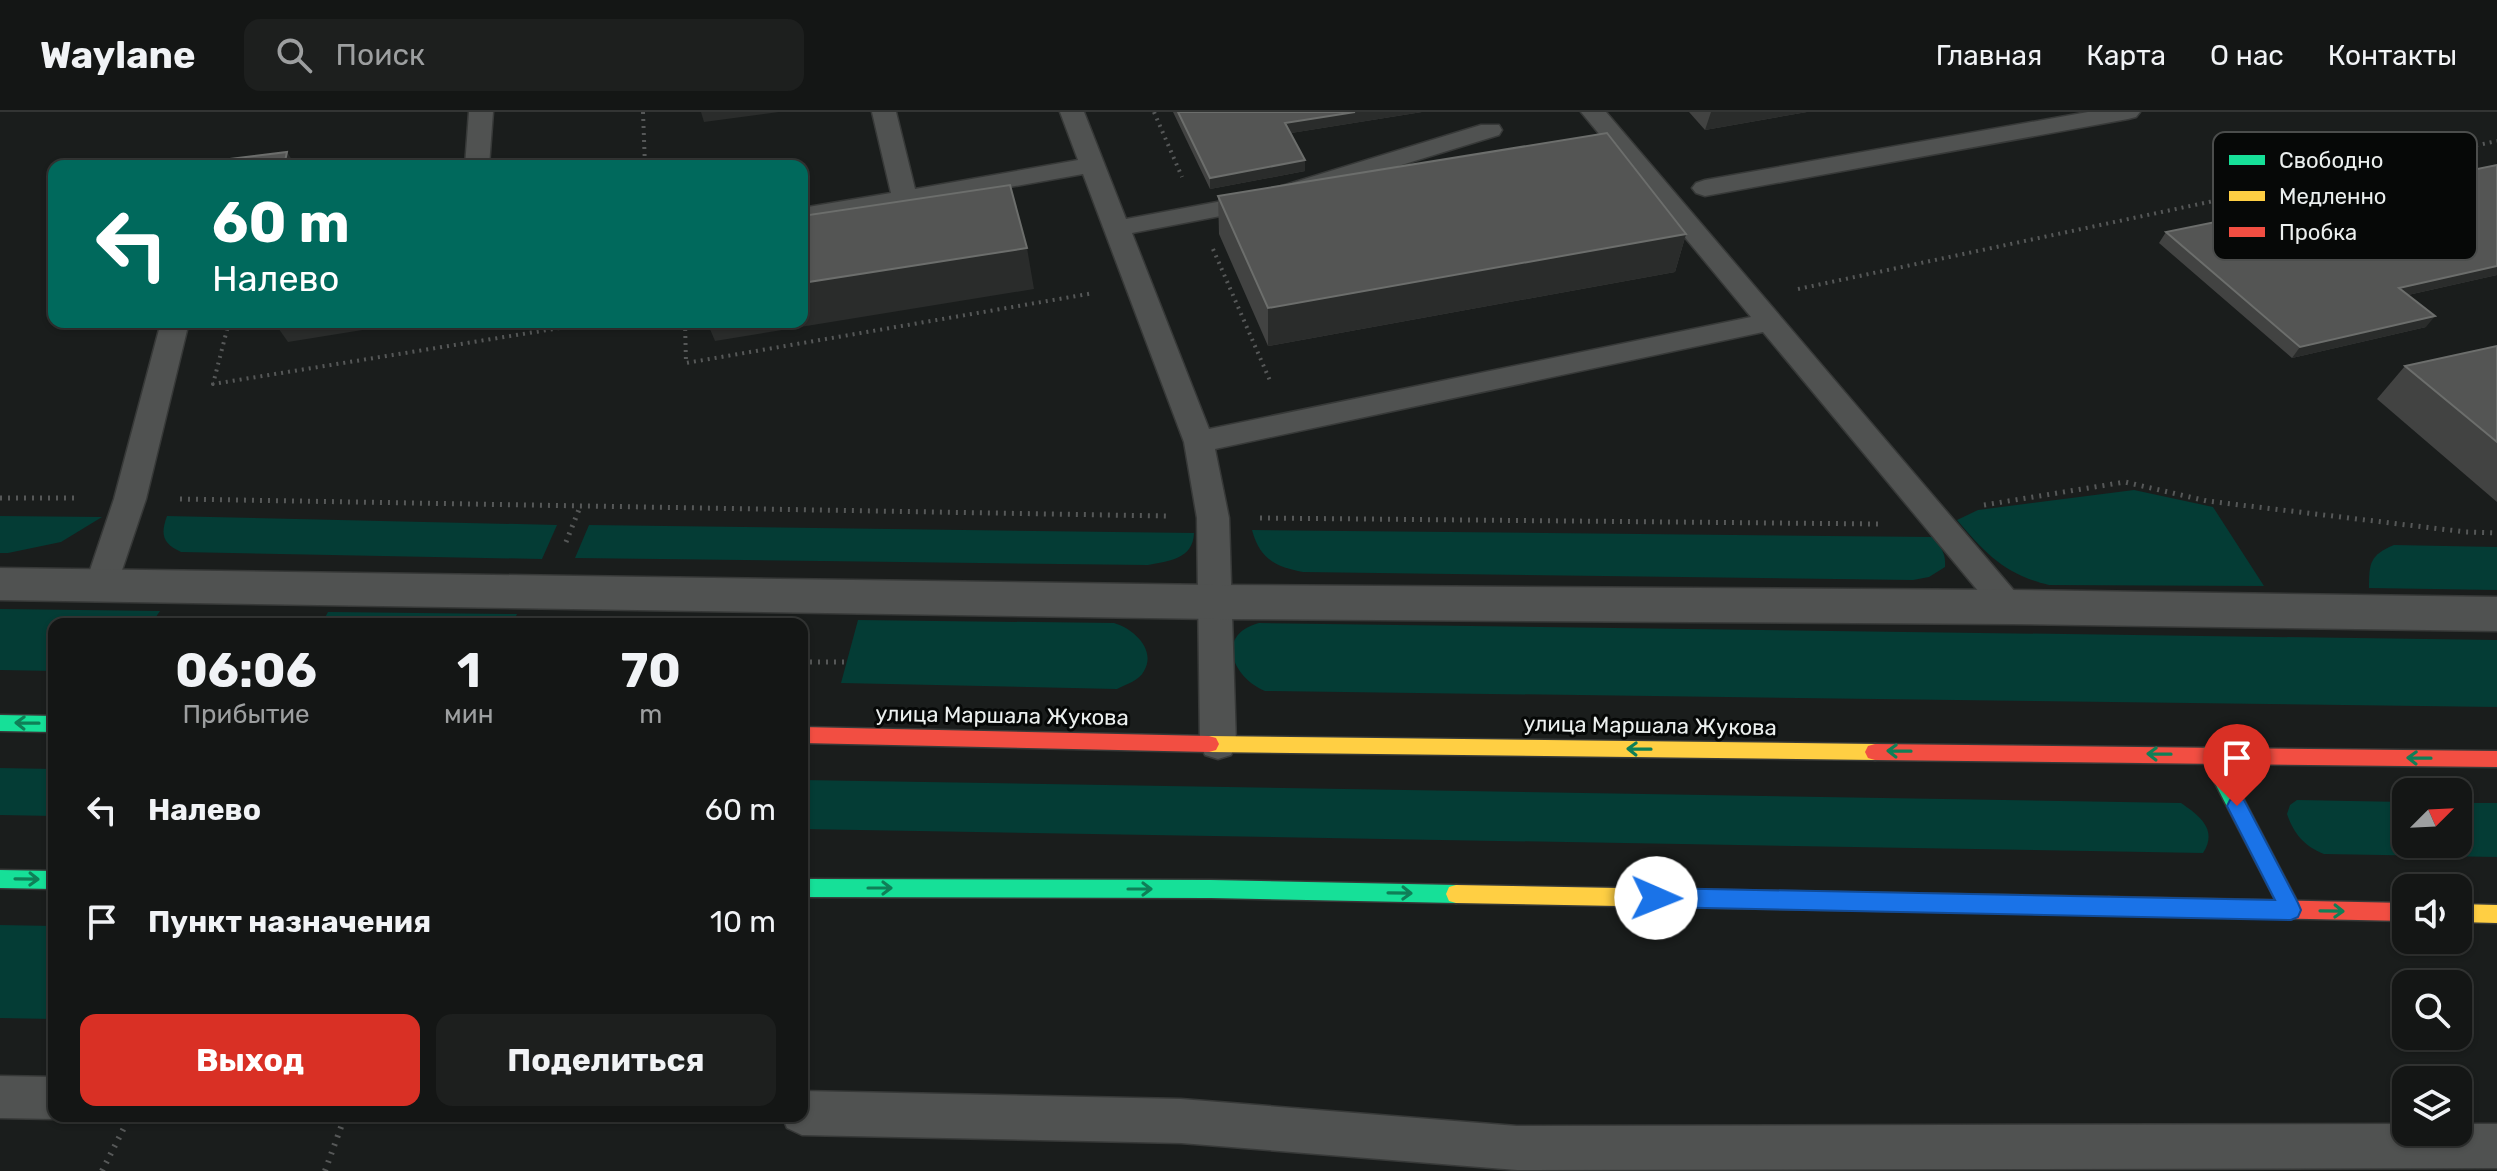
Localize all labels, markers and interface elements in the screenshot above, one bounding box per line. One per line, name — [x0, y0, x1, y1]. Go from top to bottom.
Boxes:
search box — [244, 19, 804, 91]
text: Waylane — [40, 32, 196, 78]
icon: search — [272, 33, 316, 77]
text: Поиск — [336, 37, 425, 73]
text: Главная — [1936, 39, 2042, 72]
text: Карта — [2086, 39, 2166, 72]
text: О нас — [2210, 39, 2284, 72]
text: Контакты — [2328, 39, 2457, 72]
legend — [2213, 132, 2477, 260]
text: Свободно — [2279, 147, 2383, 174]
text: Медленно — [2279, 183, 2387, 210]
text: 60 m — [212, 190, 350, 256]
icon: left — [80, 192, 184, 296]
text: Пробка — [2279, 219, 2357, 246]
text: Налево — [212, 257, 339, 300]
text: 06:06 — [175, 642, 317, 699]
text: 1 — [457, 642, 481, 699]
text: 70 — [621, 642, 681, 699]
text: Прибытие — [182, 699, 310, 730]
text: мин — [444, 699, 494, 730]
text: m — [639, 699, 662, 730]
street label: улица Маршала Жукова — [875, 700, 1129, 731]
street label: улица Маршала Жукова — [1523, 710, 1777, 741]
one-way arrow — [14, 715, 41, 731]
pin — [2203, 724, 2271, 806]
icon: arrive — [2215, 736, 2259, 780]
one-way arrow — [1626, 741, 1653, 756]
one-way arrow — [1886, 743, 1913, 759]
one-way arrow — [2146, 746, 2173, 762]
one-way arrow — [2406, 750, 2433, 766]
north arrow — [2392, 778, 2472, 858]
map controls — [2392, 778, 2472, 1146]
icon: left — [80, 788, 124, 832]
text: Налево — [148, 792, 261, 828]
text: 60 m — [705, 792, 776, 828]
position arrow — [1614, 856, 1698, 940]
one-way arrow — [13, 871, 40, 887]
button: sound — [2392, 874, 2472, 954]
one-way arrow — [866, 880, 893, 896]
one-way arrow — [1126, 881, 1153, 897]
one-way arrow — [1386, 885, 1413, 900]
icon: arrive — [80, 900, 124, 944]
one-way arrow — [2318, 903, 2345, 918]
text: Пункт назначения — [148, 904, 431, 940]
text: 10 m — [710, 904, 776, 940]
button: search — [2392, 970, 2472, 1050]
button: Выход — [80, 1014, 420, 1106]
button: Поделиться — [436, 1014, 776, 1106]
button: layers — [2392, 1066, 2472, 1146]

